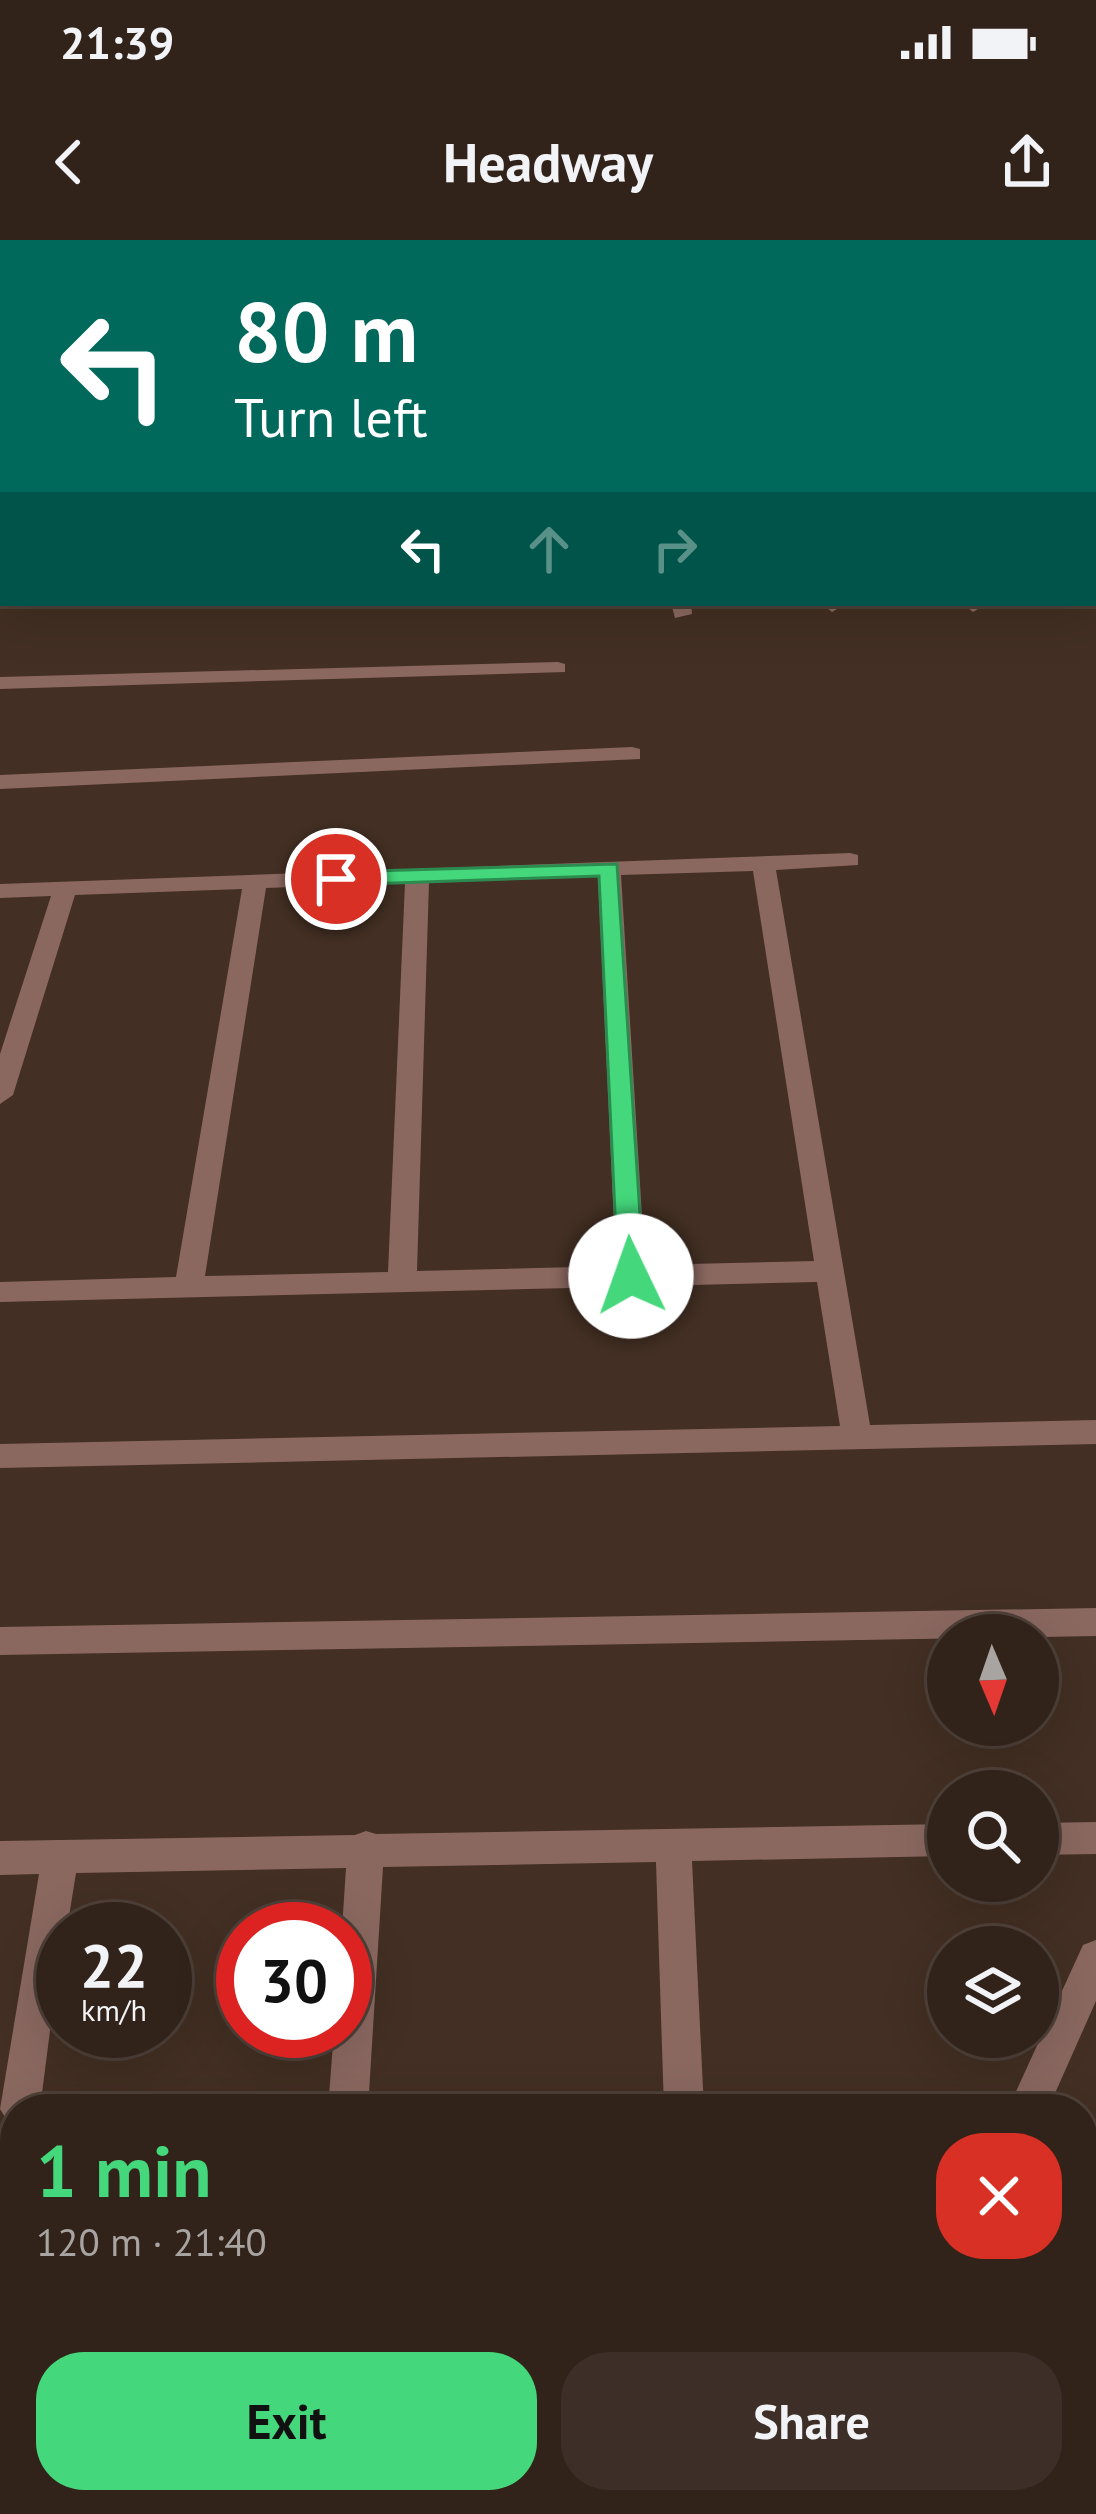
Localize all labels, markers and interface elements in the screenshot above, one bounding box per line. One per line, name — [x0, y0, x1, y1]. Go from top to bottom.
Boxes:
text: 21:39 — [60, 13, 174, 71]
text: Headway — [443, 127, 653, 197]
icon: back — [36, 129, 102, 195]
icon: share — [994, 129, 1060, 195]
text: 80 m — [234, 276, 418, 385]
icon: left — [36, 288, 192, 444]
text: Turn left — [234, 382, 428, 452]
icon: left — [390, 516, 456, 582]
icon: ahead — [516, 516, 582, 582]
icon: right — [642, 516, 708, 582]
pin — [285, 828, 387, 930]
icon: arrive — [303, 846, 369, 912]
position arrow — [568, 1213, 694, 1339]
north arrow — [927, 1614, 1059, 1746]
map controls — [927, 1614, 1059, 2058]
button: search — [927, 1770, 1059, 1902]
speed limit sign: 30 — [216, 1902, 372, 2058]
text: 22 — [80, 1926, 148, 2004]
button: layers — [927, 1926, 1059, 2058]
text: km/h — [81, 1990, 147, 2029]
text: 1 min — [36, 2124, 212, 2217]
button: close — [936, 2133, 1062, 2259]
text: 120 m · 21:40 — [36, 2216, 267, 2267]
button: Exit — [36, 2352, 537, 2490]
button: Share — [561, 2352, 1062, 2490]

